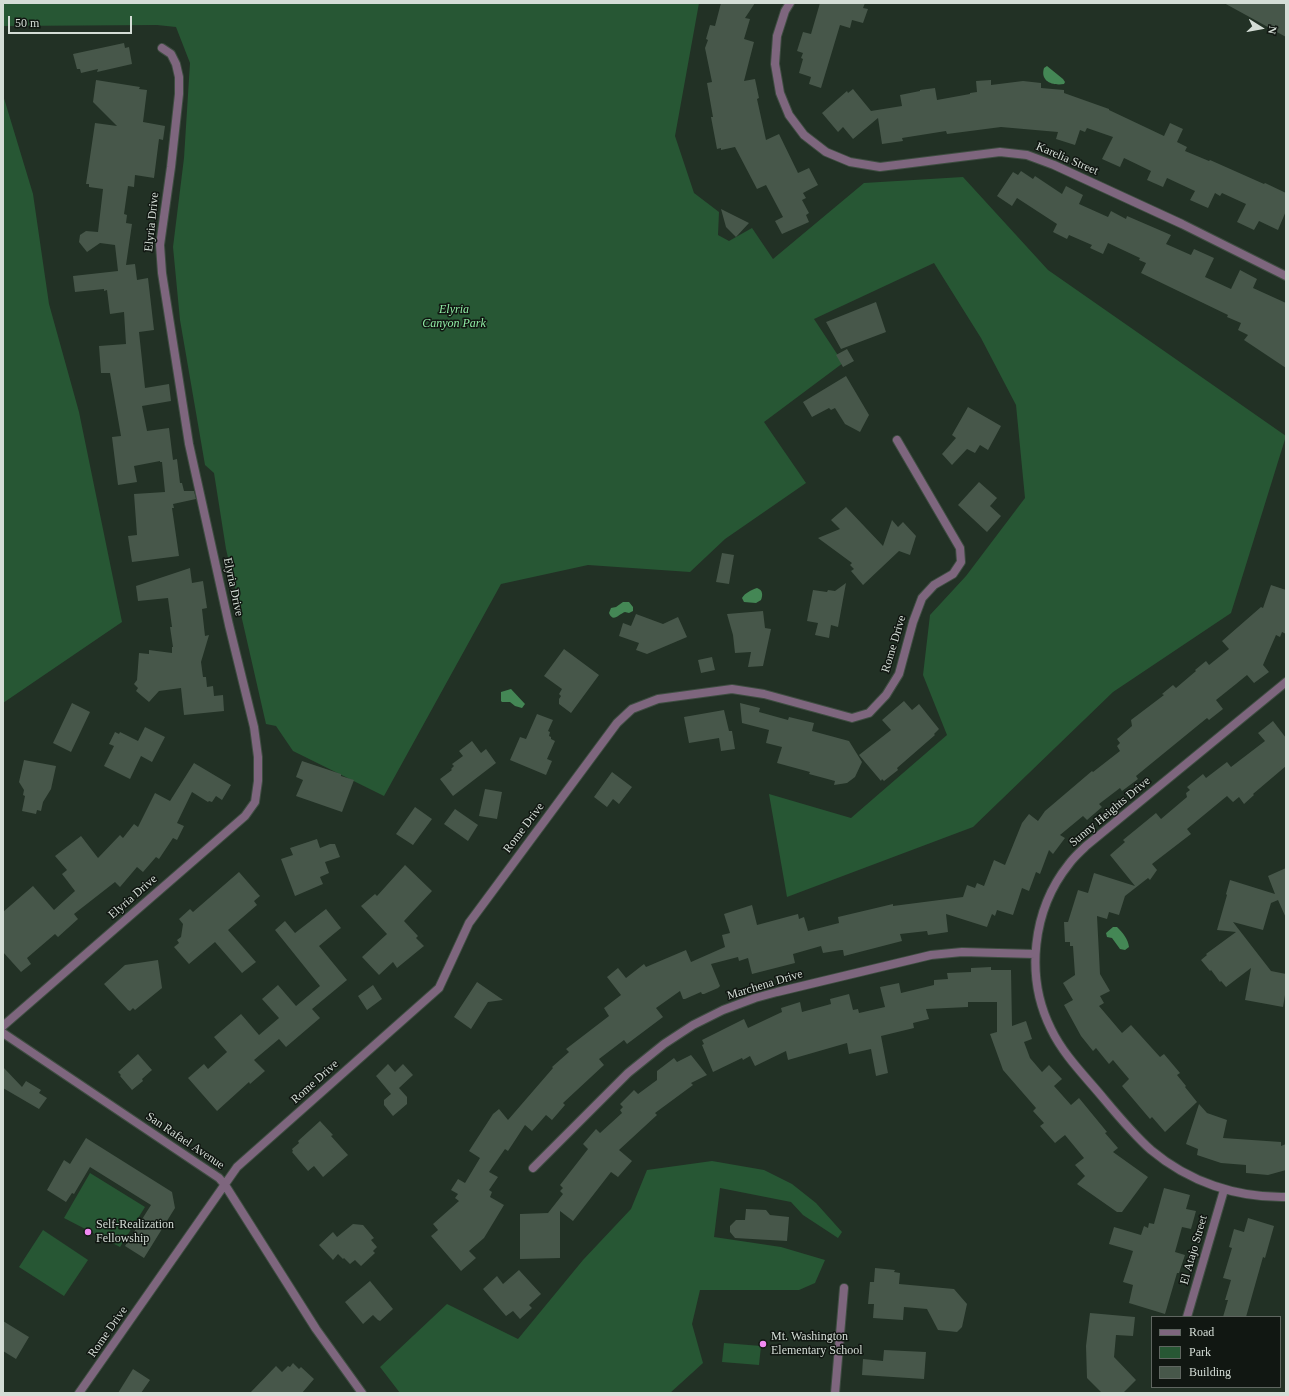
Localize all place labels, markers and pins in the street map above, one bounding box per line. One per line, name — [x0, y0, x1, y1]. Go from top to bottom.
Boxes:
place label: Self-Realization Fellowship — [96, 1218, 174, 1246]
marker: Self-Realization Fellowship — [83, 1227, 93, 1237]
place label: Mt. Washington Elementary School — [771, 1330, 863, 1358]
marker: Mt. Washington Elementary School — [758, 1339, 768, 1349]

